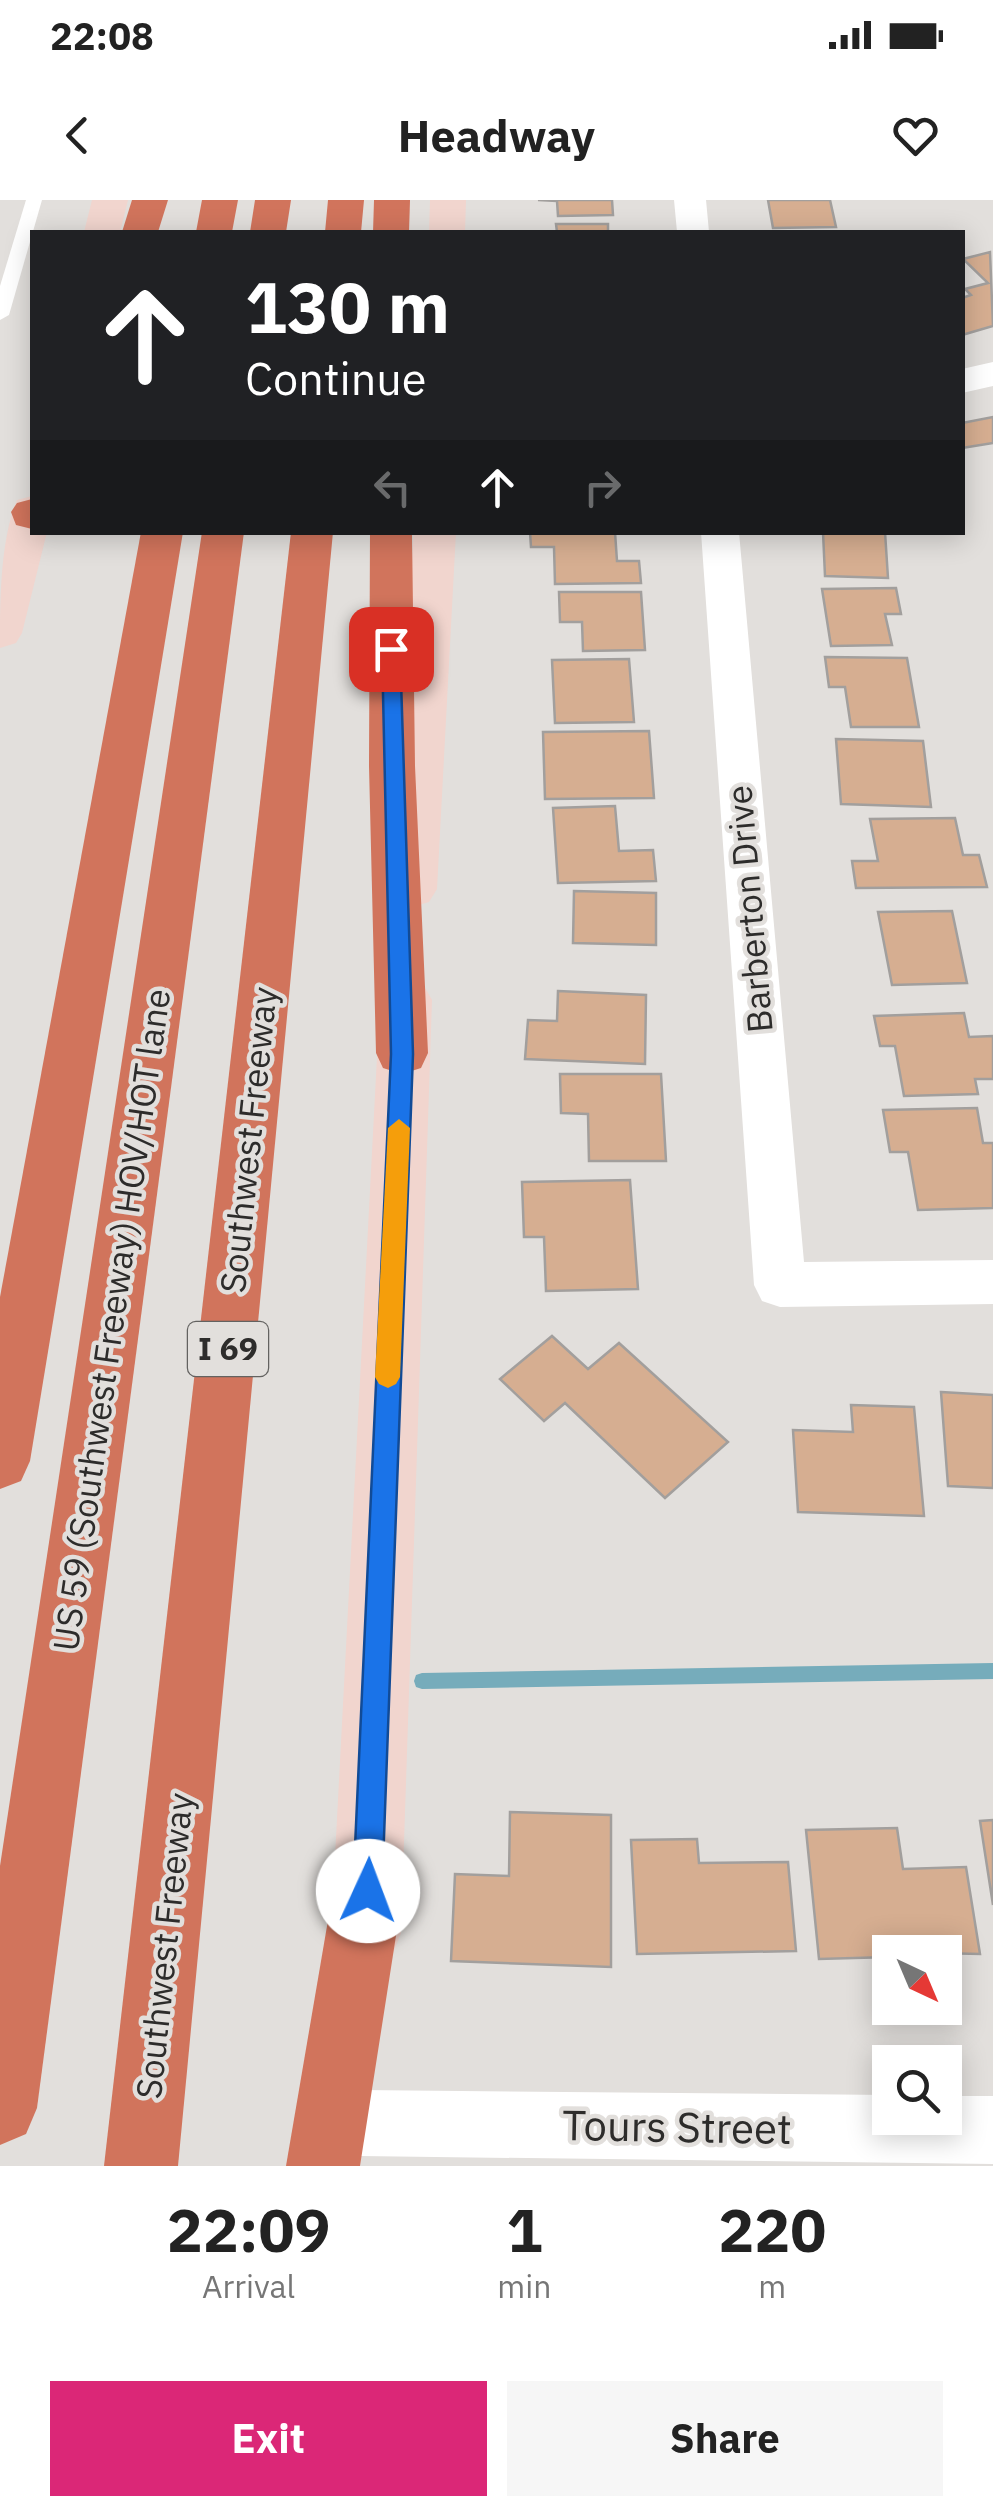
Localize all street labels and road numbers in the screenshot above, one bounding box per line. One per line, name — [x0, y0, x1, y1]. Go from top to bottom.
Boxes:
street label: Barberton Drive — [715, 784, 783, 1035]
street label: Southwest Freeway — [209, 985, 287, 1295]
street label: US 59 (Southwest Freeway) HOV/HOT lane — [42, 986, 180, 1654]
road number: I 69 — [188, 1322, 268, 1376]
street label: Southwest Freeway — [125, 1791, 203, 2101]
street label: Tours Street — [562, 2097, 792, 2156]

